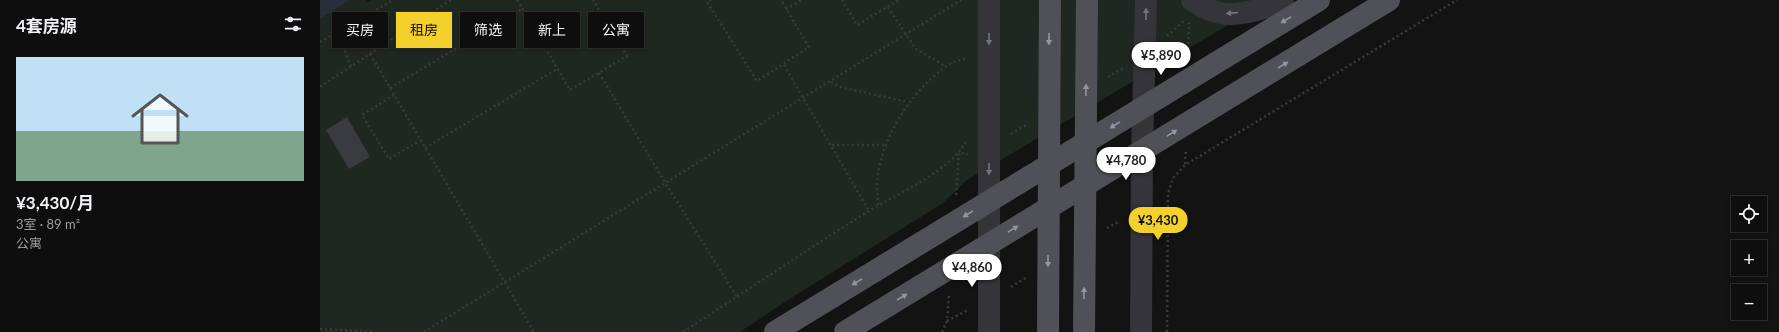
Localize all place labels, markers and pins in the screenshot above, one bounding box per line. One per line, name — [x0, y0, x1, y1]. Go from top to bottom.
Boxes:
pin: ¥5,890 — [1128, 42, 1194, 76]
pin: ¥4,780 — [1093, 147, 1159, 181]
pin: ¥3,430 — [1125, 207, 1191, 241]
pin: ¥4,860 — [939, 254, 1005, 288]

